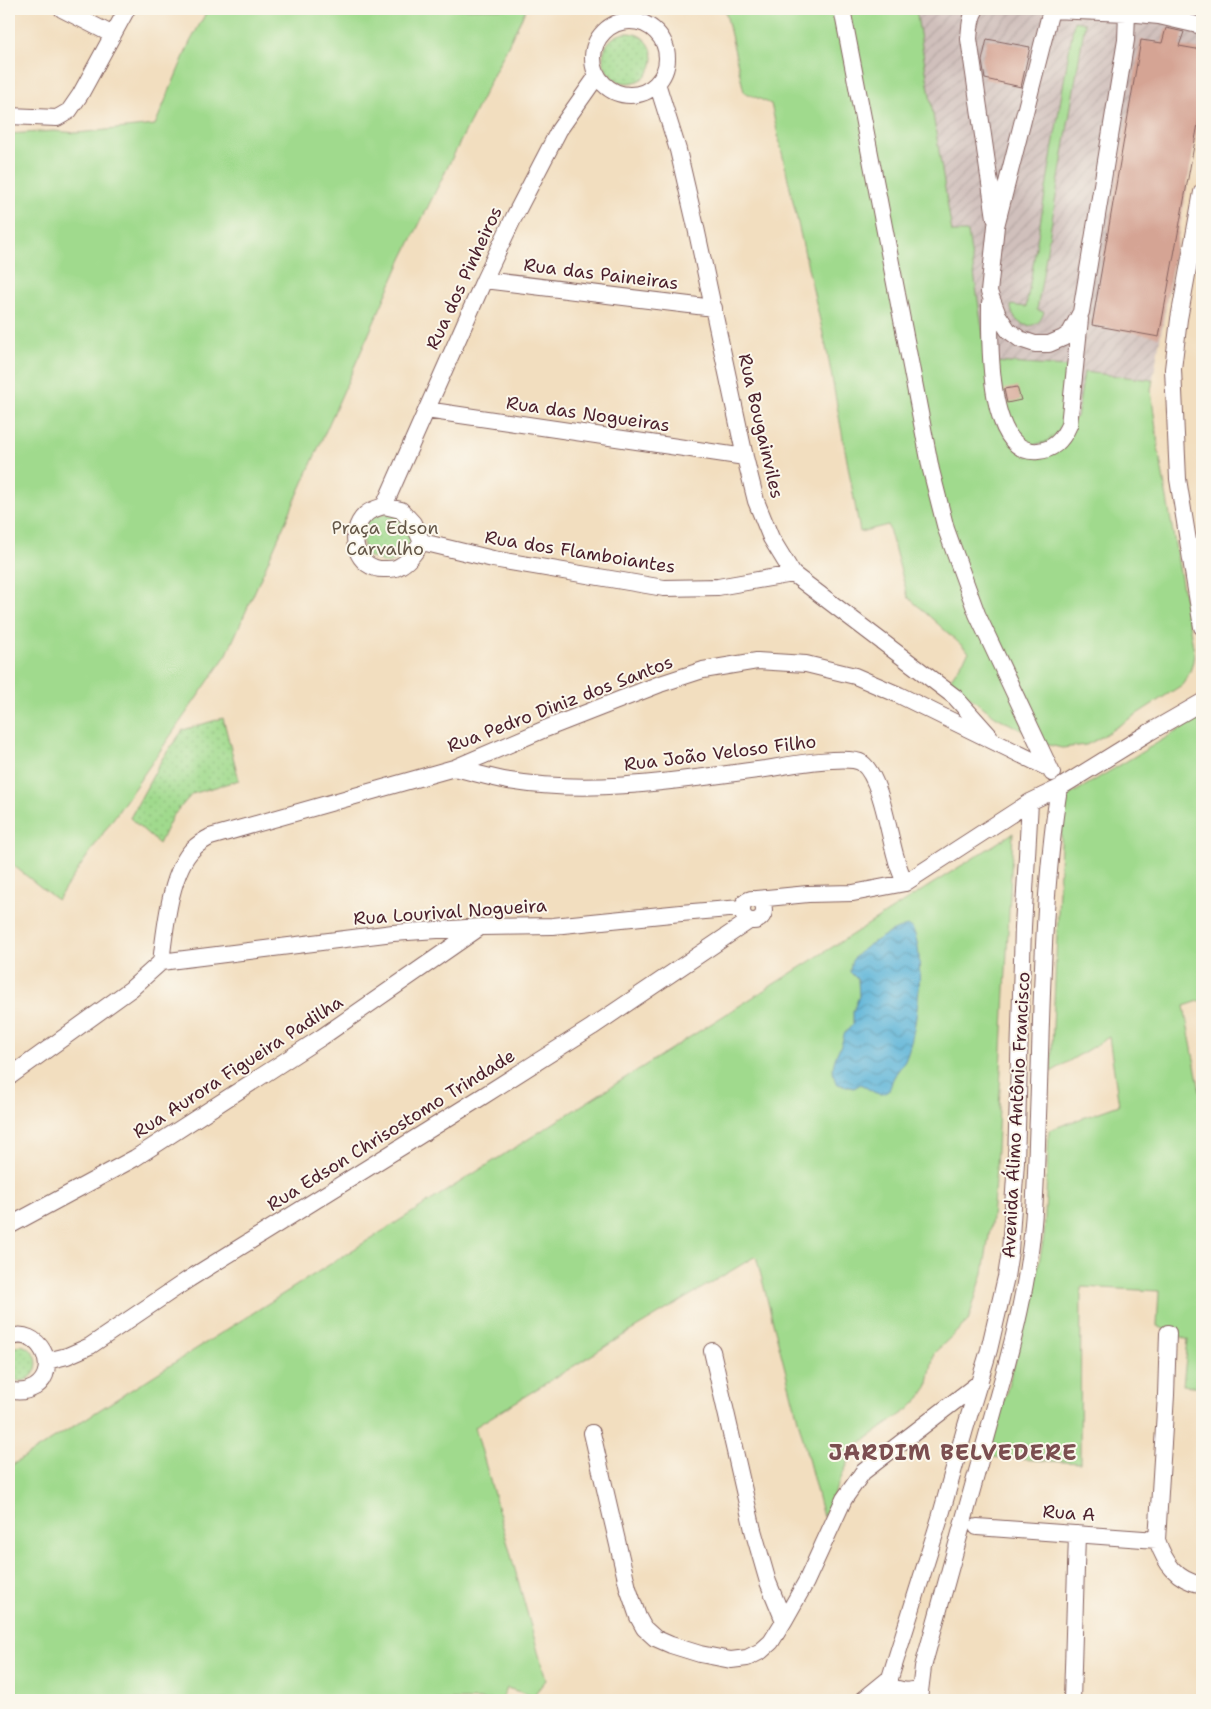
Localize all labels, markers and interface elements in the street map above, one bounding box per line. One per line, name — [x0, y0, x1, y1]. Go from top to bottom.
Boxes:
street label: Rua dos Pinheiros — [420, 202, 508, 354]
street label: Rua das Paineiras — [522, 253, 680, 295]
street label: Rua Bougainviles — [733, 351, 789, 501]
street label: Rua das Nogueiras — [505, 391, 671, 437]
park label: Praça Edson Carvalho — [331, 516, 439, 561]
street label: Rua dos Flamboiantes — [483, 525, 677, 579]
street label: Rua Pedro Diniz dos Santos — [444, 650, 676, 758]
street label: Rua João Veloso Filho — [623, 729, 817, 777]
street label: Rua Lourival Nogueira — [353, 893, 547, 931]
street label: Avenida Álimo Antônio Francisco — [997, 971, 1035, 1259]
street label: Rua Aurora Figueira Padilha — [129, 990, 347, 1144]
street label: Rua Edson Chrisostomo Trindade — [263, 1044, 519, 1216]
district label: JARDIM BELVEDERE — [828, 1438, 1078, 1467]
street label: Rua A — [1042, 1499, 1096, 1527]

